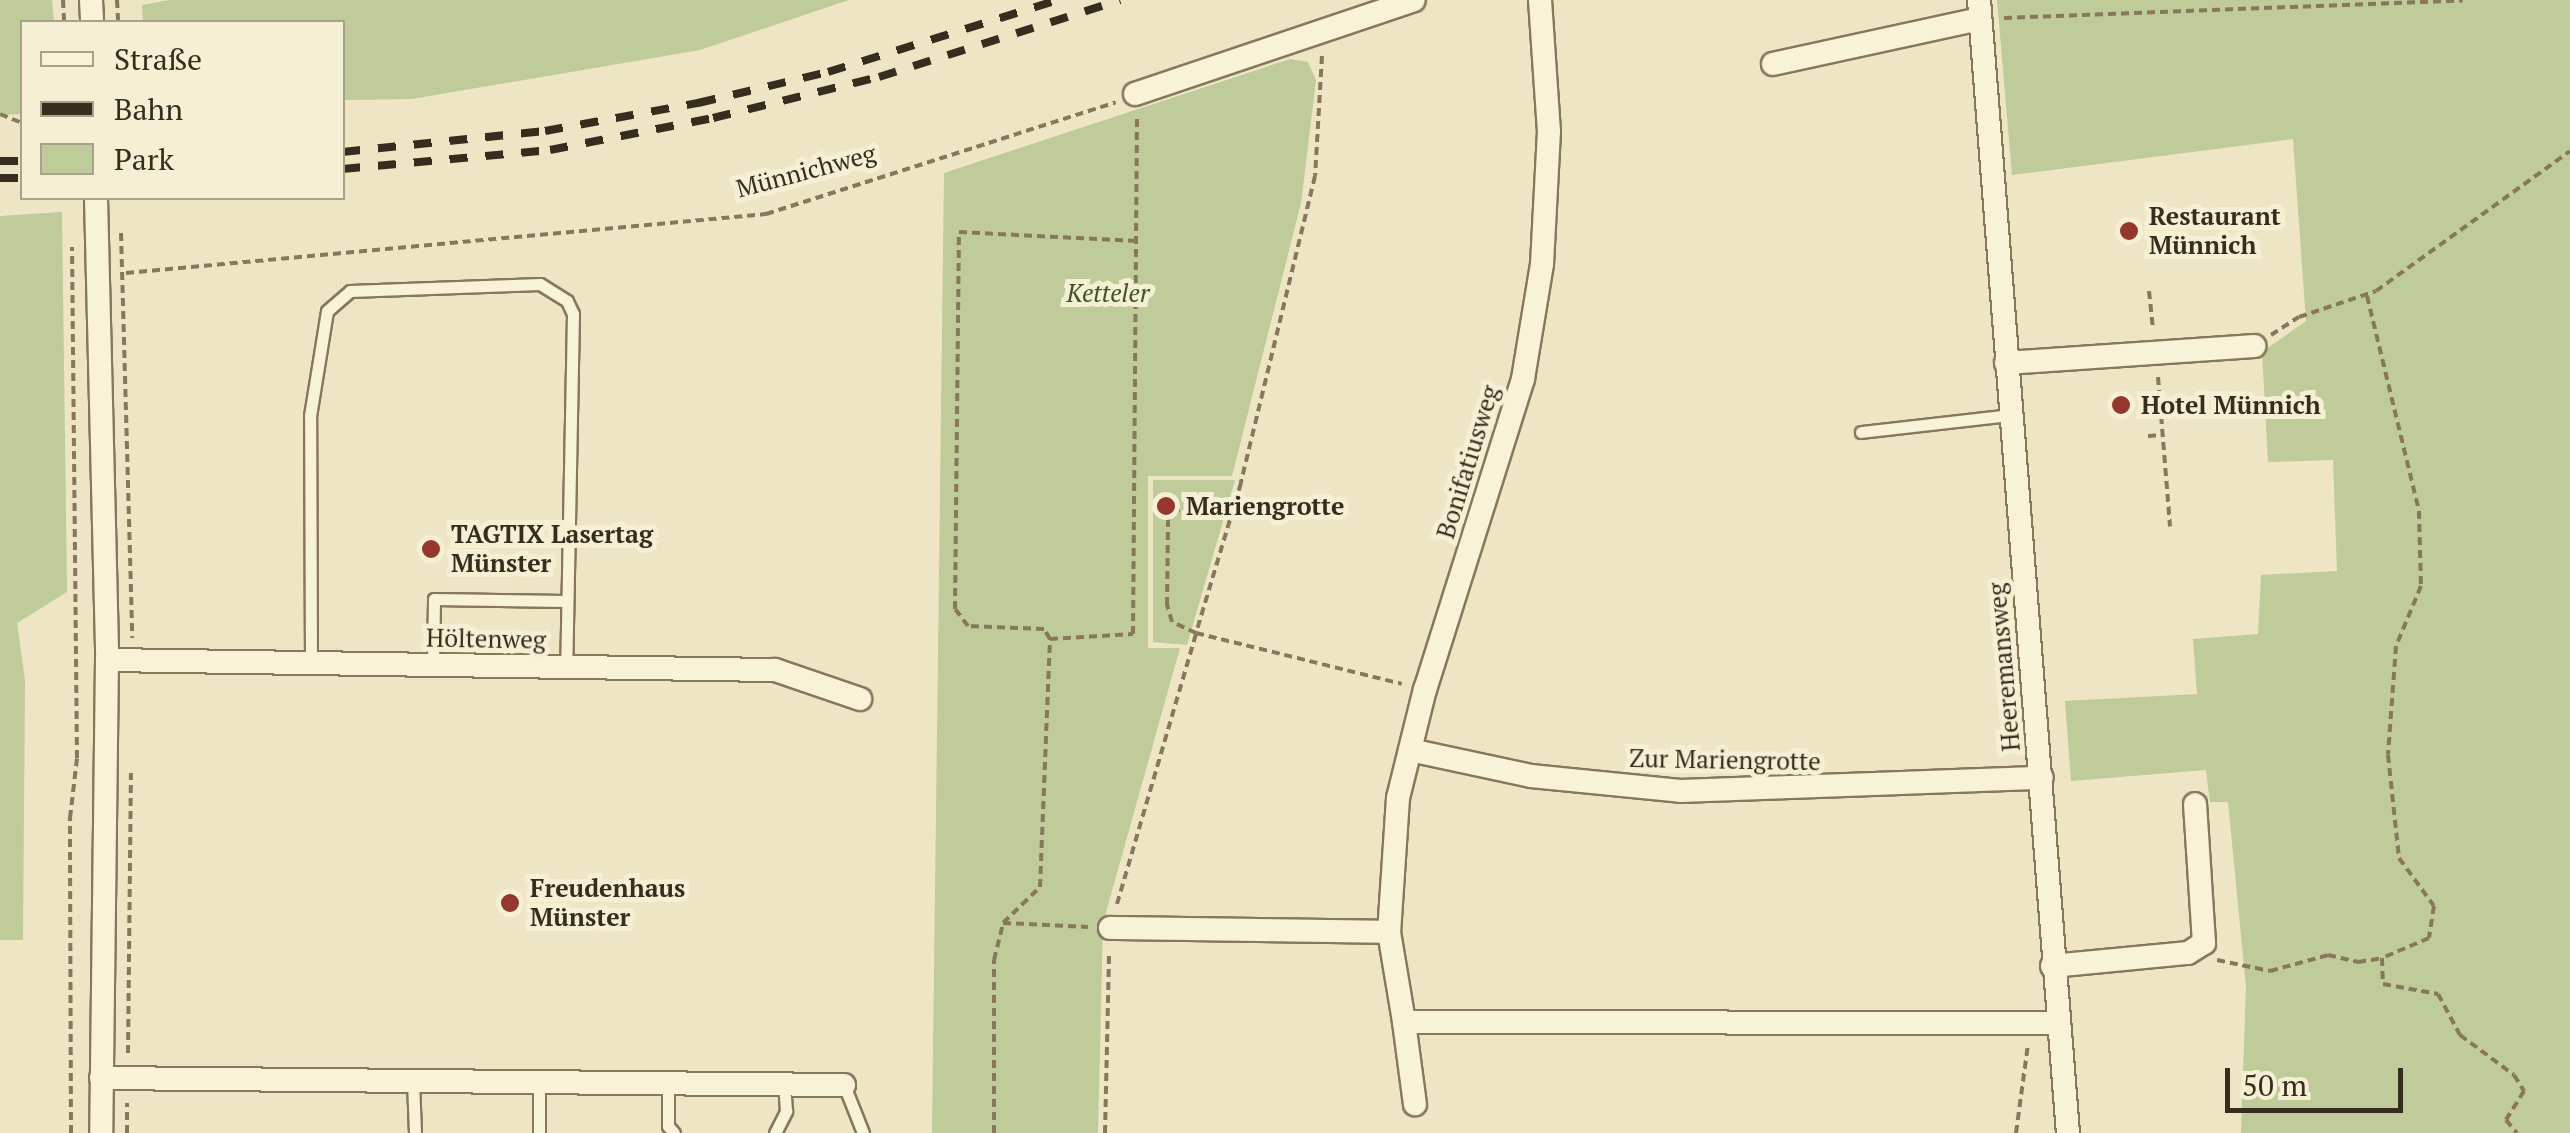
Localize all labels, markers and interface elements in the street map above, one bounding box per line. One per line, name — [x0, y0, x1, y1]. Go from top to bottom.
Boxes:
legend — [20, 20, 345, 200]
text: Straße — [114, 39, 202, 79]
text: Bahn — [114, 89, 183, 129]
street label: Münnichweg — [733, 138, 879, 204]
text: Park — [114, 139, 174, 179]
place label: Restaurant Münnich — [2149, 202, 2281, 261]
marker: Restaurant Münnich — [2118, 220, 2140, 242]
park label: Ketteler — [1067, 278, 1149, 308]
street label: Bonifatiusweg — [1431, 382, 1505, 542]
place label: Hotel Münnich — [2141, 390, 2321, 420]
marker: Hotel Münnich — [2110, 394, 2132, 416]
place label: Mariengrotte — [1186, 491, 1344, 521]
marker: Mariengrotte — [1155, 495, 1177, 517]
place label: TAGTIX Lasertag Münster — [451, 520, 653, 579]
marker: TAGTIX Lasertag Münster — [420, 538, 442, 560]
street label: Heeremansweg — [1982, 582, 2026, 752]
street label: Höltenweg — [426, 623, 546, 655]
street label: Zur Mariengrotte — [1629, 743, 1821, 777]
place label: Freudenhaus Münster — [530, 874, 685, 933]
marker: Freudenhaus Münster — [499, 892, 521, 914]
scale bar — [2230, 1048, 2408, 1110]
text: 50 m — [2242, 1065, 2307, 1105]

